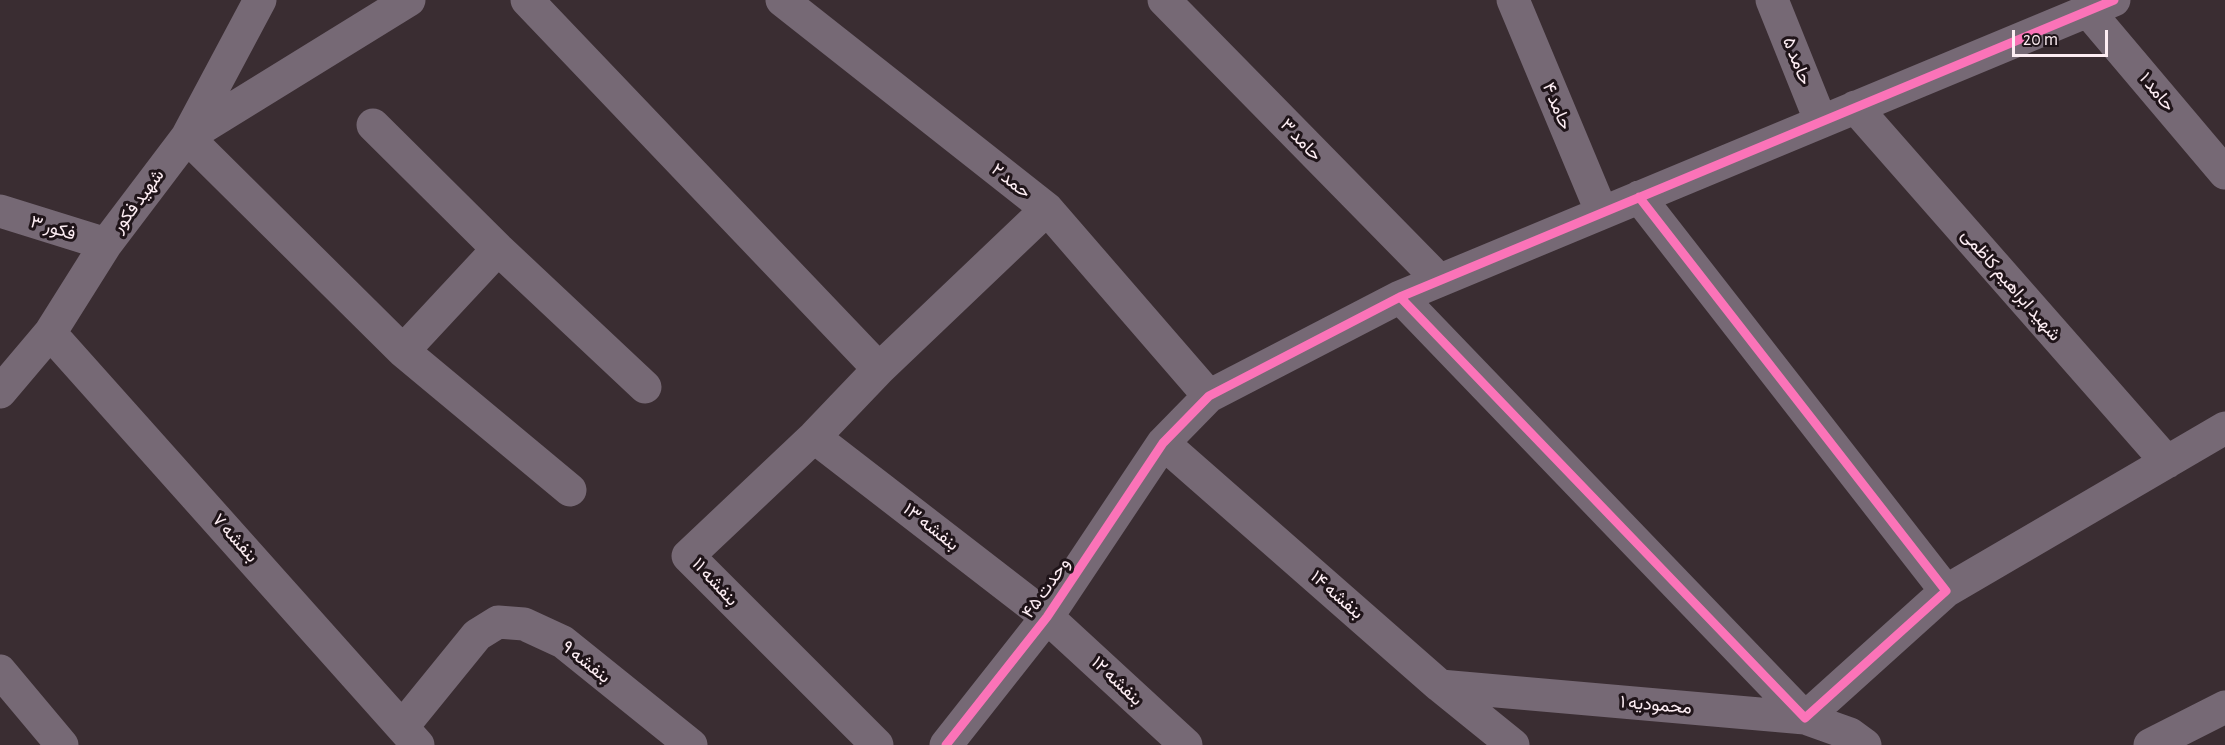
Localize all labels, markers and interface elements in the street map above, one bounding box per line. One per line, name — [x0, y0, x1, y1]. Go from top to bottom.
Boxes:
scale bar — [2015, 18, 2111, 56]
text: 20 m — [2023, 31, 2058, 49]
street label: حامد ۵ — [1778, 34, 1816, 88]
street label: حامد ۱ — [2135, 68, 2179, 116]
street label: حامد ۴ — [1537, 79, 1577, 133]
street label: حامد ۳ — [1276, 114, 1326, 166]
street label: حمد ۲ — [987, 159, 1035, 203]
street label: شهید فکور — [107, 165, 169, 237]
street label: فکور ۳ — [28, 211, 78, 245]
street label: شهید ابراهیم کاظمی — [1956, 224, 2066, 346]
street label: بنفشه ۱۳ — [899, 499, 963, 555]
street label: بنفشه ۷ — [207, 509, 263, 567]
street label: بنفشه ۱۱ — [687, 553, 743, 611]
street label: وحدت ۴۵ — [1017, 553, 1075, 623]
street label: بنفشه ۱۴ — [1306, 566, 1368, 624]
street label: بنفشه ۹ — [557, 636, 615, 688]
street label: بنفشه ۱۲ — [1087, 652, 1147, 710]
street label: محمودیه ۱ — [1619, 691, 1693, 719]

